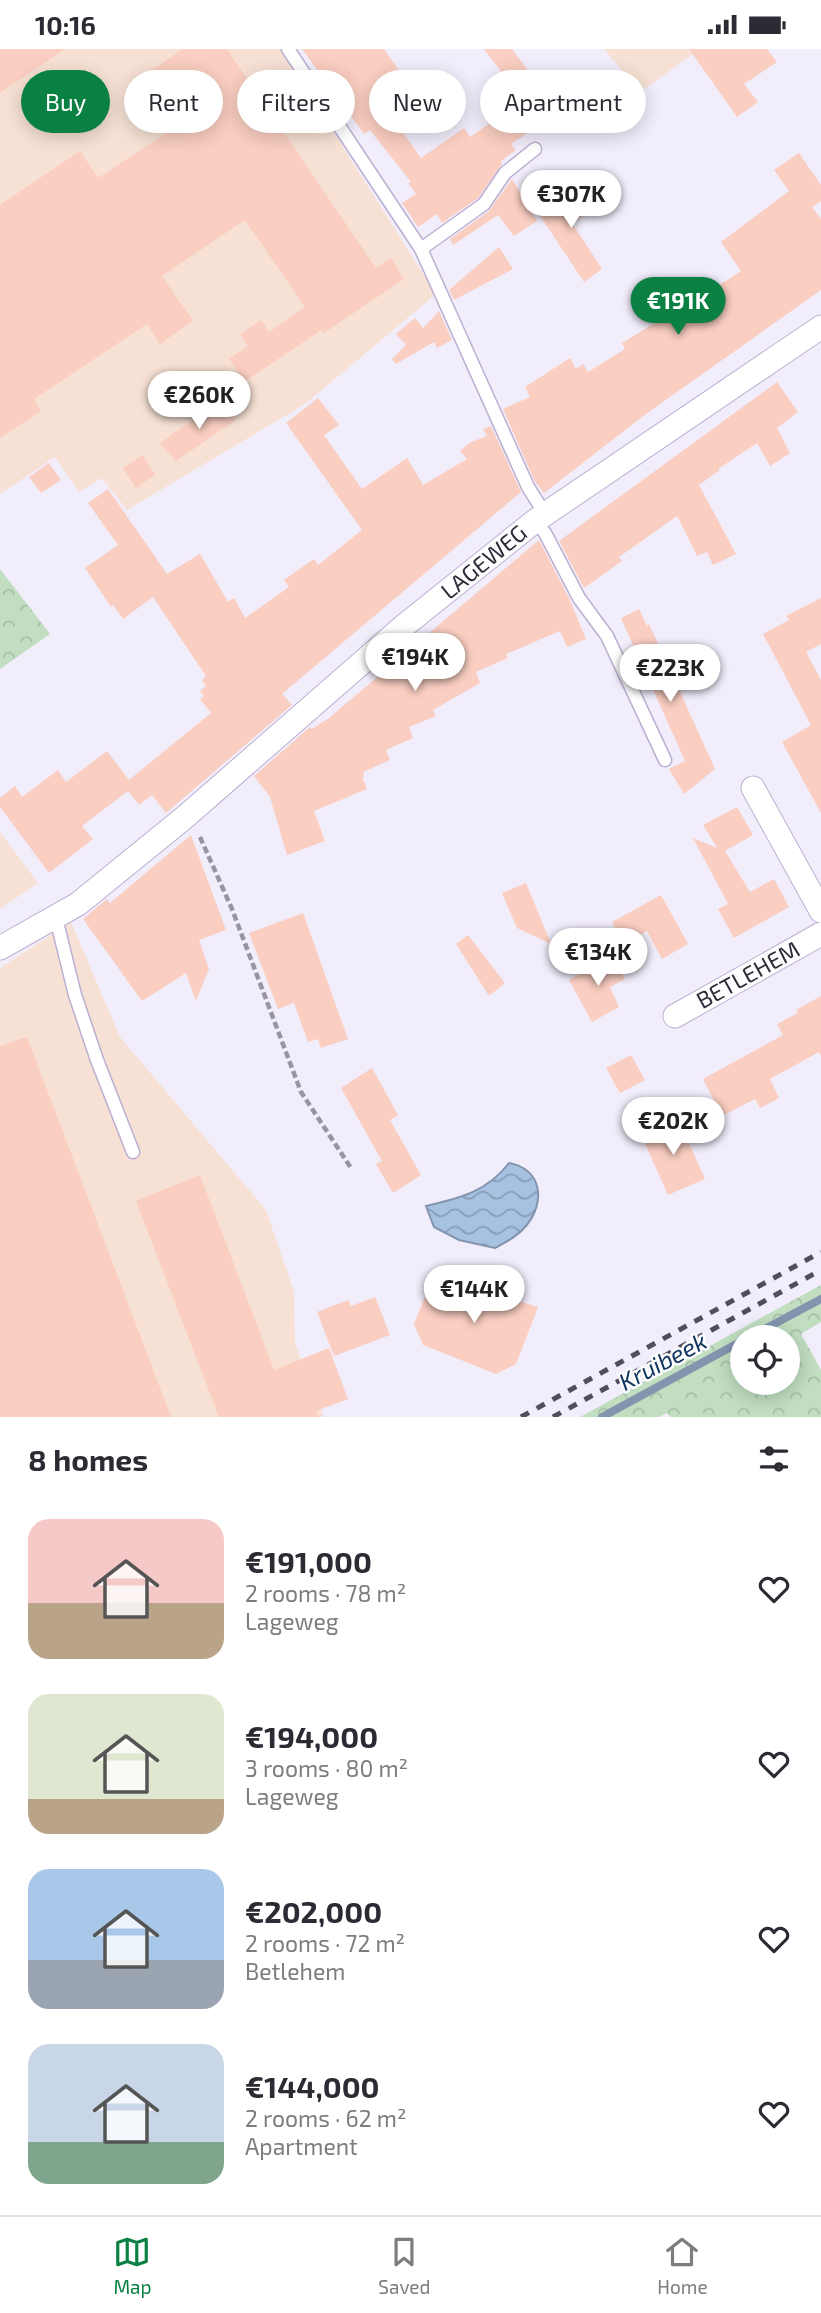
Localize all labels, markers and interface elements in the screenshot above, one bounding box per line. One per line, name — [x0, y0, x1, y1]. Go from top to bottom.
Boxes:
text: 10:16 — [35, 9, 96, 40]
chip: Buy — [21, 70, 110, 133]
chip: Rent — [124, 70, 223, 133]
chip: Filters — [237, 70, 355, 133]
chip: New — [369, 70, 466, 133]
chip: Apartment — [480, 70, 646, 133]
pin: €307K — [522, 171, 620, 230]
text: €307K — [536, 179, 606, 207]
pin: €191K — [629, 278, 727, 337]
text: €191K — [647, 286, 709, 314]
pin: €260K — [150, 371, 248, 431]
text: €260K — [164, 380, 234, 408]
street label: LAGEWEG — [435, 518, 532, 604]
pin: €194K — [366, 633, 464, 693]
text: €194K — [381, 642, 449, 670]
pin: €223K — [621, 645, 719, 704]
text: €223K — [635, 653, 705, 681]
pin: €134K — [549, 929, 647, 988]
street label: BETLEHEM — [691, 934, 804, 1014]
text: €134K — [565, 937, 631, 965]
pin: €202K — [624, 1097, 722, 1157]
text: €202K — [638, 1106, 708, 1134]
pin: €144K — [425, 1265, 523, 1325]
text: €144K — [440, 1274, 508, 1302]
water label: Kruibeek — [613, 1325, 711, 1396]
map controls — [730, 1325, 800, 1395]
button: locate — [730, 1325, 800, 1395]
icon: filters — [755, 1440, 793, 1478]
text: 8 homes — [28, 1441, 148, 1477]
text: €191,000 — [245, 1543, 372, 1579]
icon: home — [84, 1547, 168, 1631]
icon: heart — [755, 1570, 793, 1608]
text: 2 rooms · 78 m² — [245, 1579, 406, 1607]
text: Lageweg — [245, 1607, 339, 1635]
text: €194,000 — [245, 1718, 378, 1754]
icon: home — [84, 1722, 168, 1806]
icon: heart — [755, 1745, 793, 1783]
text: 3 rooms · 80 m² — [245, 1754, 408, 1782]
text: Lageweg — [245, 1782, 339, 1810]
text: €202,000 — [245, 1893, 382, 1929]
icon: home — [84, 1897, 168, 1981]
icon: heart — [755, 1920, 793, 1958]
text: 2 rooms · 72 m² — [245, 1929, 405, 1957]
text: Betlehem — [245, 1957, 345, 1985]
text: €144,000 — [245, 2068, 380, 2104]
icon: home — [84, 2072, 168, 2156]
icon: heart — [755, 2095, 793, 2133]
text: 2 rooms · 62 m² — [245, 2104, 407, 2132]
text: Apartment — [245, 2132, 358, 2160]
tab: Map — [113, 2233, 152, 2298]
tab: Saved — [378, 2233, 430, 2298]
tab: Home — [657, 2233, 708, 2298]

